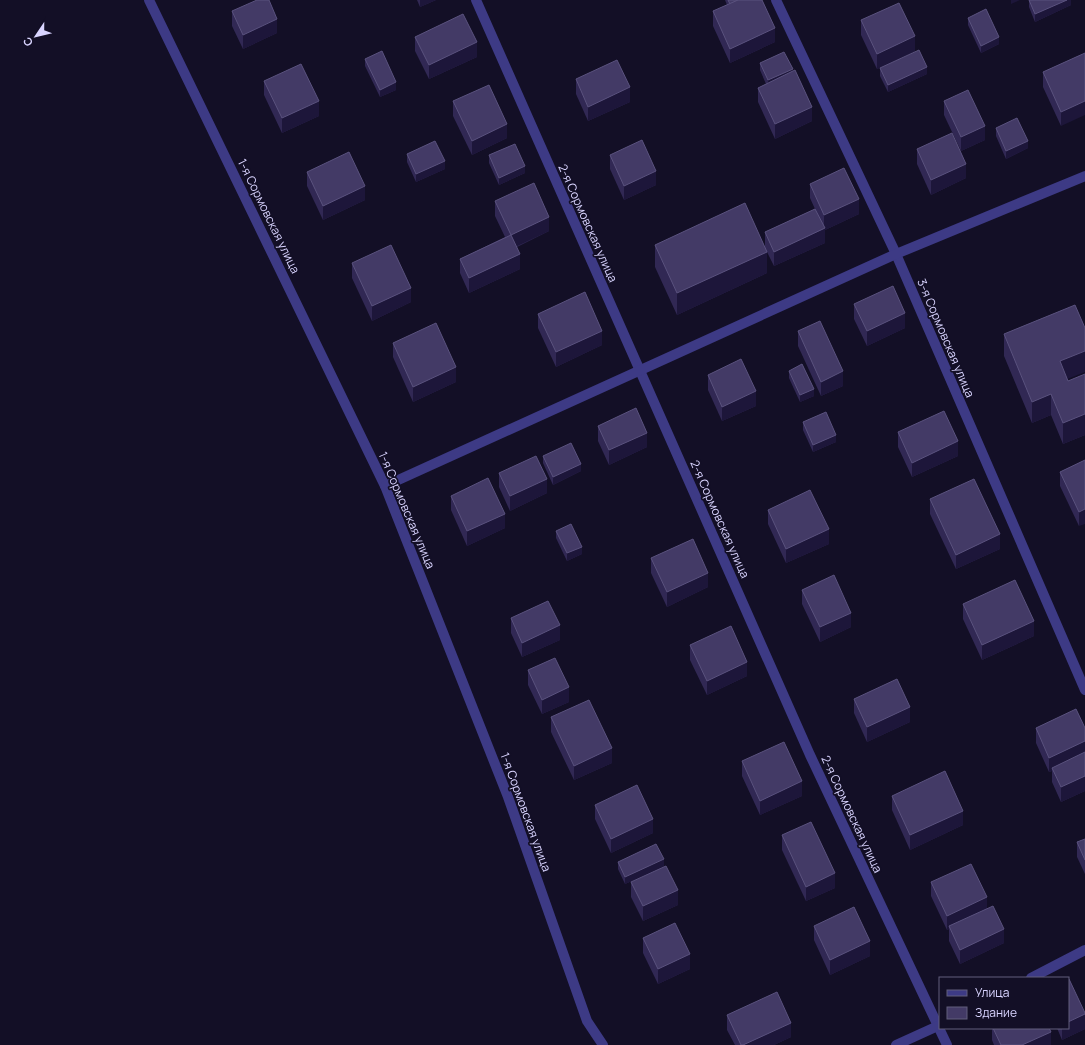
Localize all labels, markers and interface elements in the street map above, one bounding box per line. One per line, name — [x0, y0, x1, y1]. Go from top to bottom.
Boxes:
north arrow — [16, 16, 56, 56]
text: С — [19, 34, 36, 50]
street label: 1-я Сормовская улица — [234, 156, 304, 276]
street label: 2-я Сормовская улица — [554, 161, 622, 285]
street label: 3-я Сормовская улица — [913, 276, 979, 400]
street label: 1-я Сормовская улица — [375, 449, 439, 571]
street label: 2-я Сормовская улица — [686, 457, 754, 581]
street label: 1-я Сормовская улица — [497, 750, 555, 874]
street label: 2-я Сормовская улица — [817, 753, 887, 875]
legend — [939, 977, 1069, 1029]
text: Улица — [975, 984, 1009, 1001]
text: Здание — [975, 1004, 1017, 1021]

